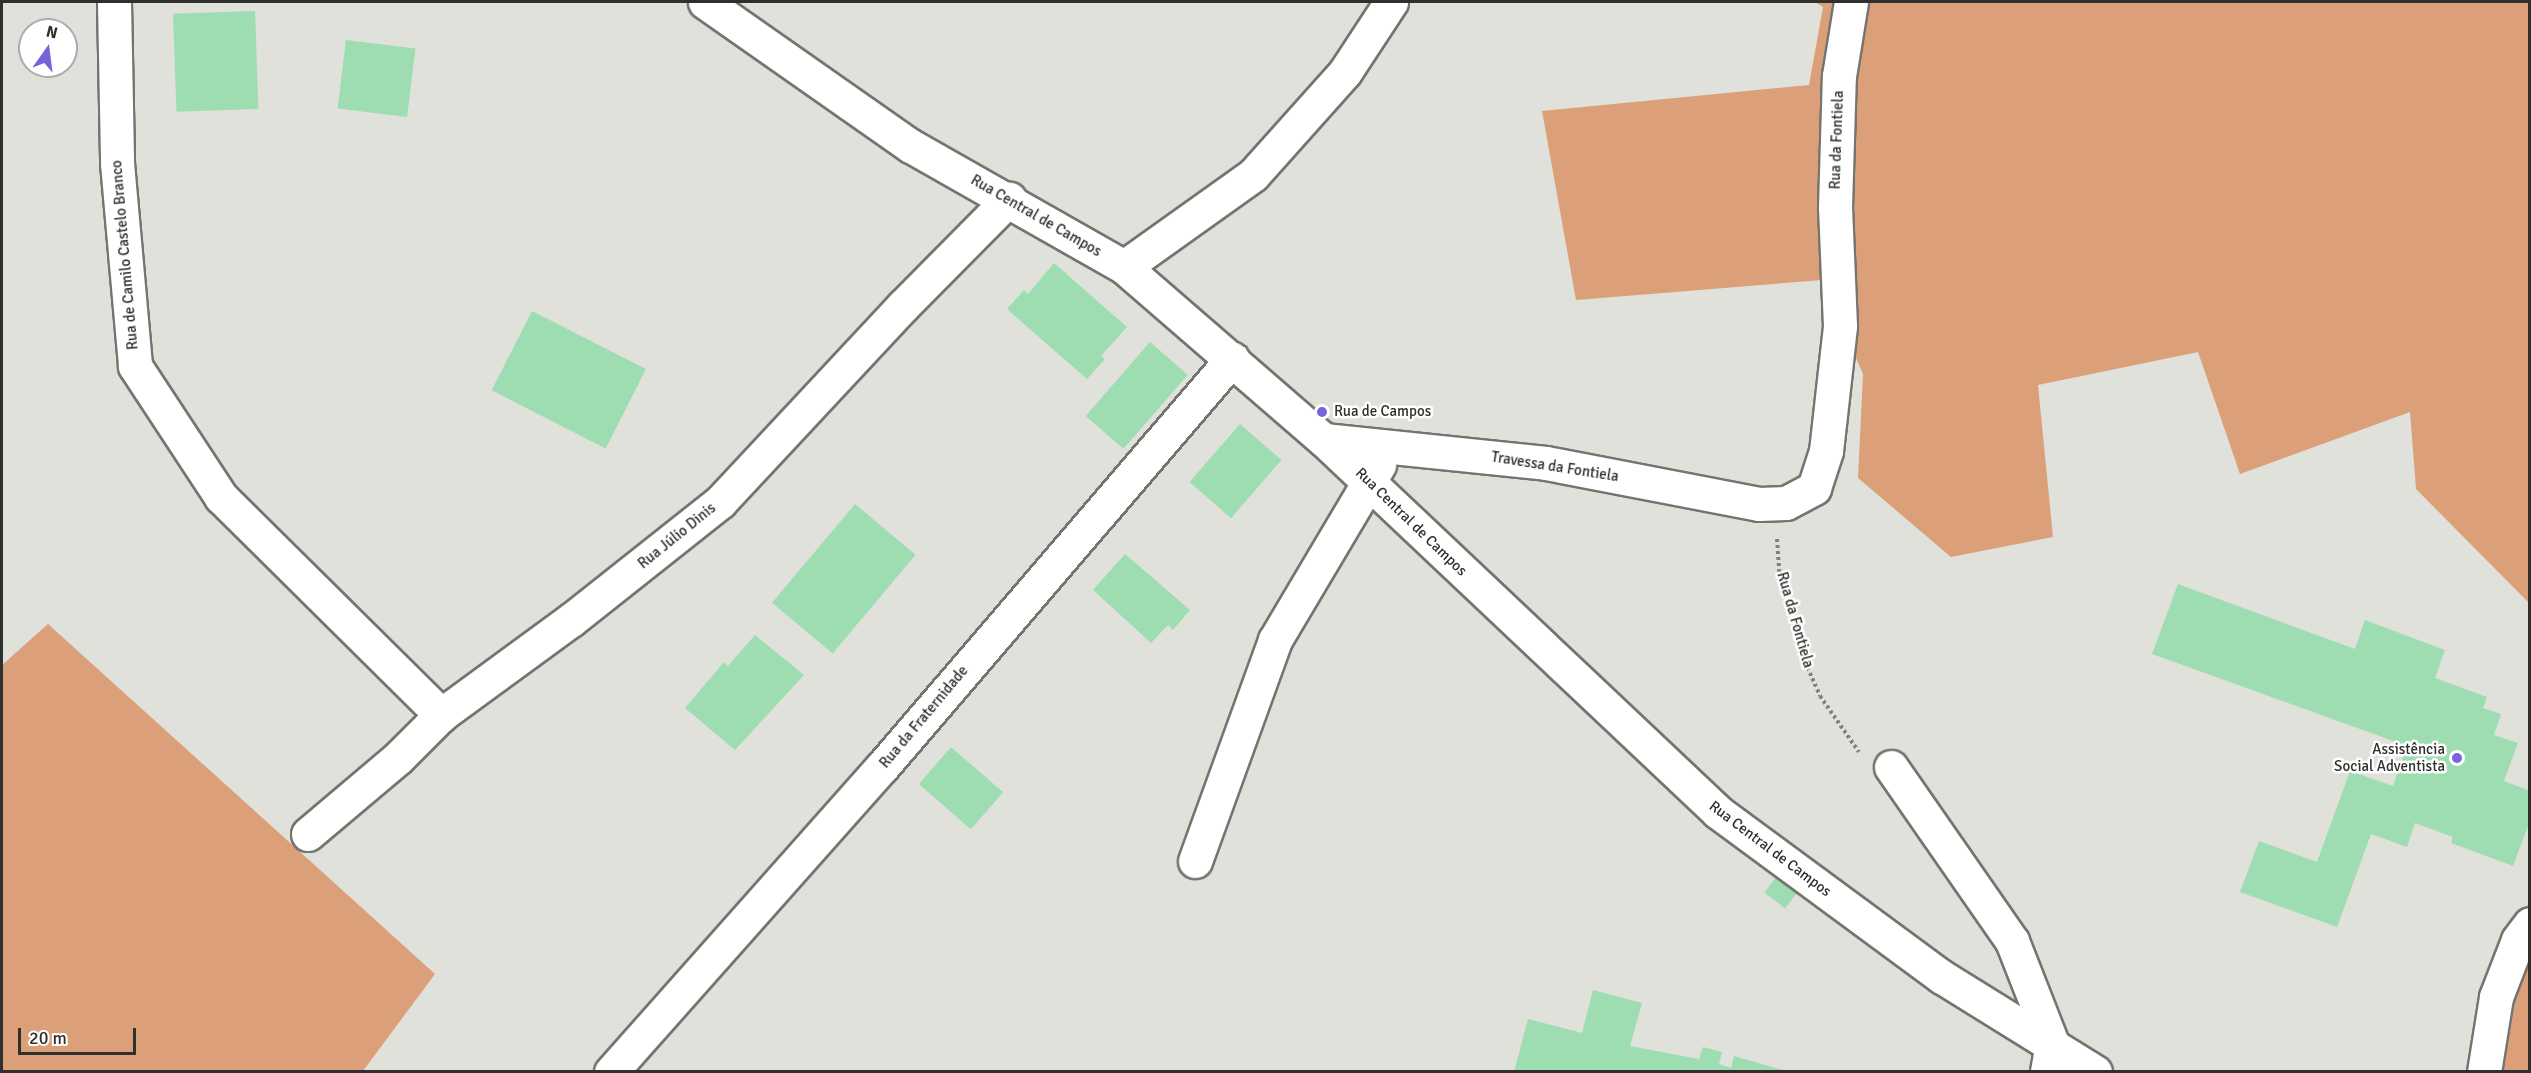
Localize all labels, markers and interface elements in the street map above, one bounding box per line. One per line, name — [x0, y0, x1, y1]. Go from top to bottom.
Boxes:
north arrow — [18, 18, 78, 78]
text: N — [44, 21, 60, 44]
street label: Rua da Fontiela — [1826, 90, 1848, 190]
street label: Rua de Camilo Castelo Branco — [108, 159, 142, 351]
street label: Rua Central de Campos — [967, 171, 1105, 261]
place label: Rua de Campos — [1334, 403, 1431, 421]
marker: Rua de Campos — [1315, 405, 1329, 419]
street label: Travessa da Fontiela — [1490, 448, 1620, 486]
street label: Rua Central de Campos — [1352, 464, 1470, 580]
street label: Rua Júlio Dinis — [634, 499, 720, 573]
street label: Rua da Fontiela — [1773, 570, 1817, 670]
street label: Rua da Fraternidade — [876, 662, 972, 772]
place label: Assistência Social Adventista — [2334, 740, 2445, 775]
marker: Assistência Social Adventista — [2450, 751, 2464, 765]
street label: Rua Central de Campos — [1705, 797, 1835, 901]
scale bar — [21, 1016, 140, 1054]
text: 20 m — [29, 1027, 67, 1049]

